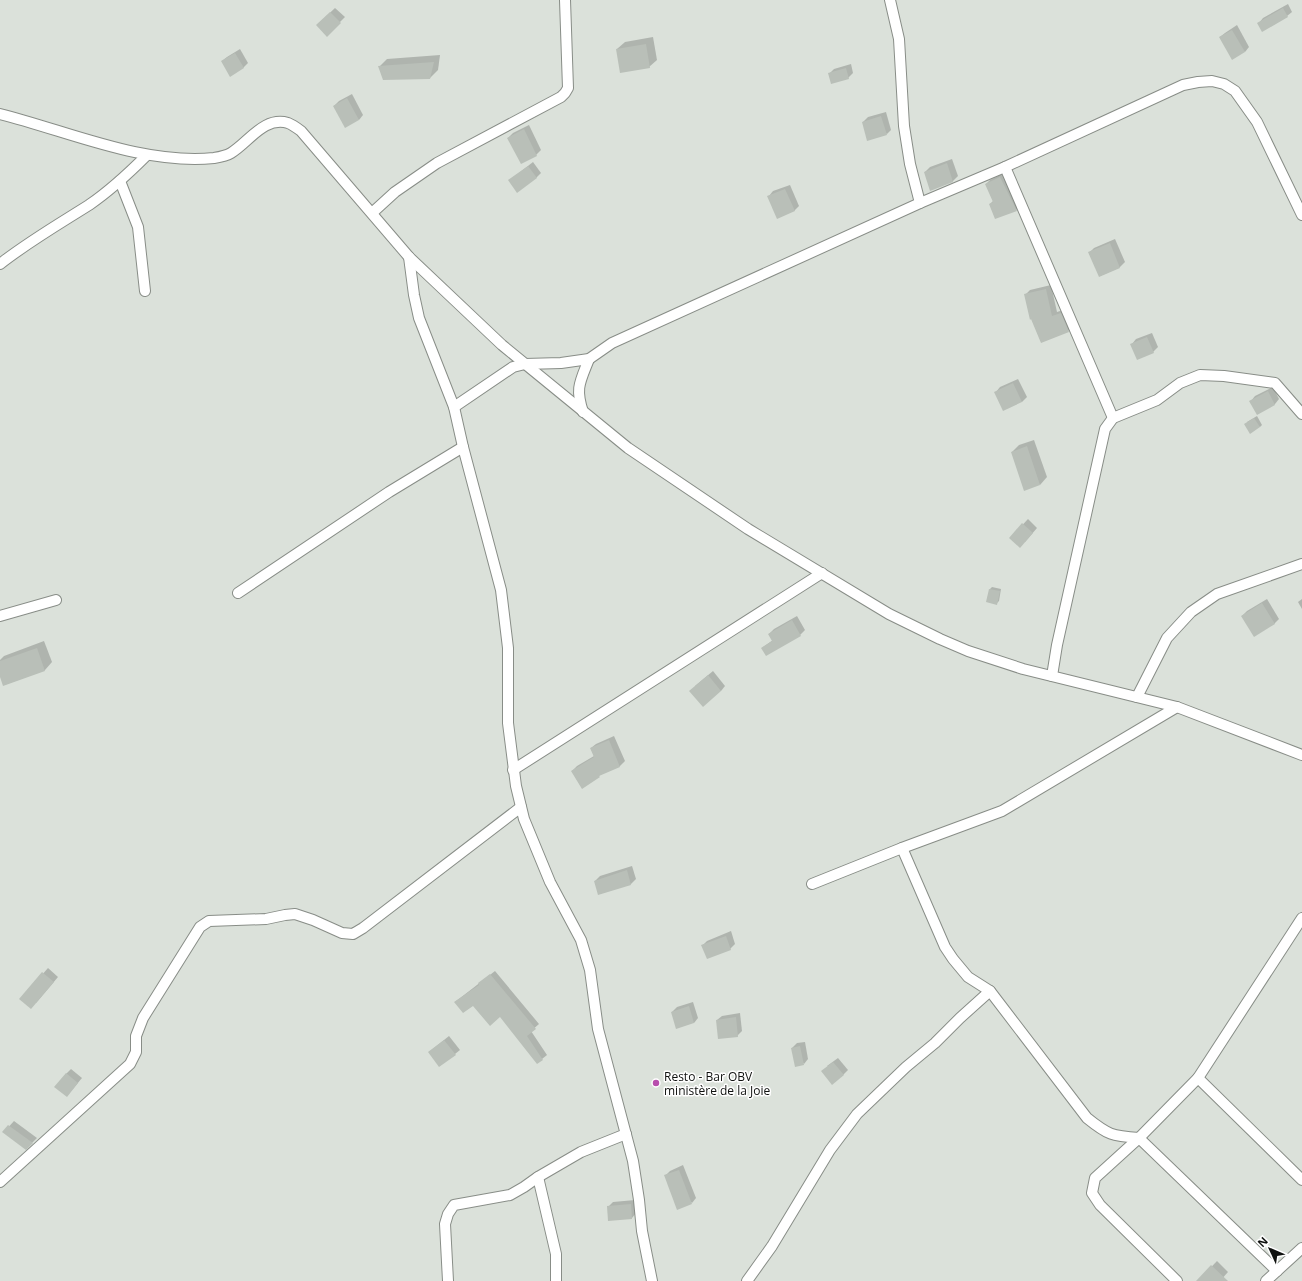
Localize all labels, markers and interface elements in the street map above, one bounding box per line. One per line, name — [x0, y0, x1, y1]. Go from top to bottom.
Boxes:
place label: Resto - Bar OBV ministère de la Joie — [664, 1068, 771, 1099]
marker: Resto - Bar OBV ministère de la Joie — [651, 1078, 661, 1088]
north arrow — [1250, 1229, 1290, 1269]
text: N — [1254, 1233, 1271, 1250]

